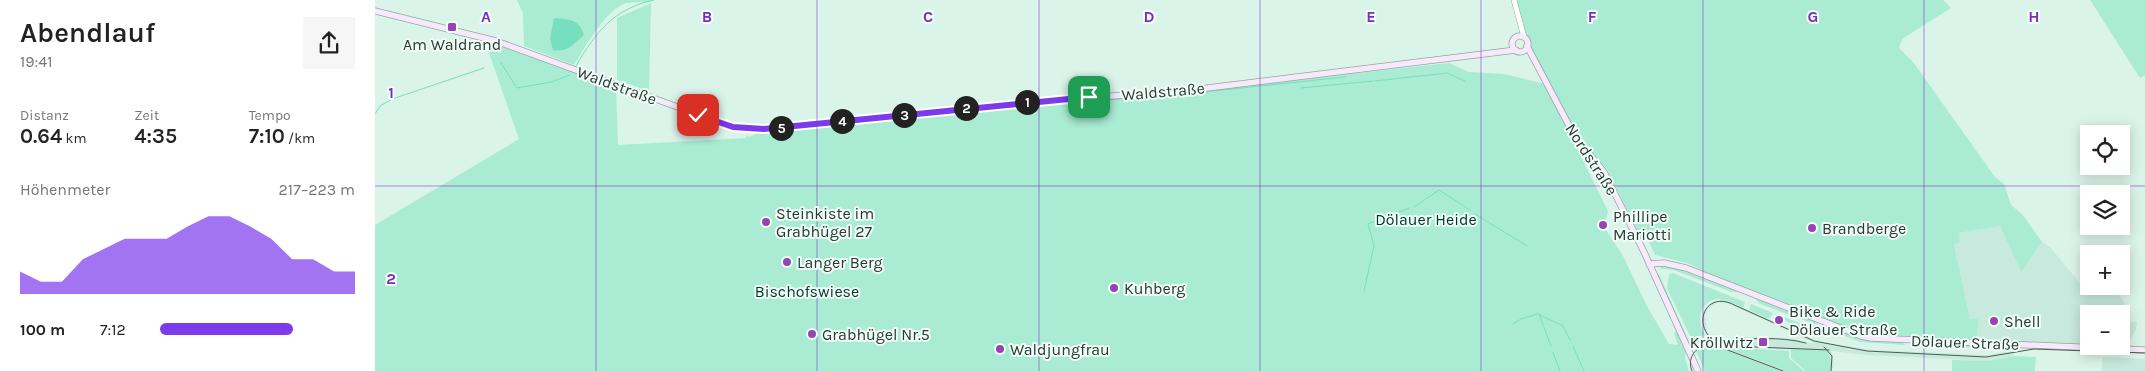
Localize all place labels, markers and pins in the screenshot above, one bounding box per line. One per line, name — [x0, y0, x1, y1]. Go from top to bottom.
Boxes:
marker: Am Waldrand — [446, 21, 458, 33]
place label: Am Waldrand — [403, 35, 501, 54]
pin — [1068, 76, 1110, 118]
pin: 1 — [1015, 90, 1039, 114]
pin — [677, 94, 719, 136]
pin: 2 — [953, 96, 979, 120]
pin: 3 — [891, 102, 917, 128]
pin: 4 — [829, 108, 855, 134]
pin: 5 — [769, 116, 793, 140]
place label: Steinkiste im Grabhügel 27 — [776, 204, 874, 241]
place label: Phillipe Mariotti — [1613, 207, 1671, 244]
marker: Steinkiste im Grabhügel 27 — [760, 216, 772, 228]
marker: Phillipe Mariotti — [1597, 219, 1609, 231]
place label: Brandberge — [1822, 219, 1906, 238]
marker: Brandberge — [1806, 222, 1818, 234]
place label: Langer Berg — [797, 253, 883, 272]
marker: Langer Berg — [781, 256, 793, 268]
place label: Kuhberg — [1124, 279, 1185, 298]
marker: Kuhberg — [1108, 282, 1120, 294]
place label: Bike & Ride Dölauer Straße — [1789, 302, 1897, 339]
place label: Shell — [2004, 312, 2041, 331]
marker: Bike & Ride Dölauer Straße — [1773, 314, 1785, 326]
marker: Shell — [1988, 315, 2000, 327]
place label: Grabhügel Nr.5 — [822, 325, 930, 344]
marker: Grabhügel Nr.5 — [806, 328, 818, 340]
place label: Kröllwitz — [1690, 333, 1753, 352]
marker: Kröllwitz — [1757, 336, 1769, 348]
place label: Waldjungfrau — [1010, 340, 1110, 359]
marker: Waldjungfrau — [994, 343, 1006, 355]

